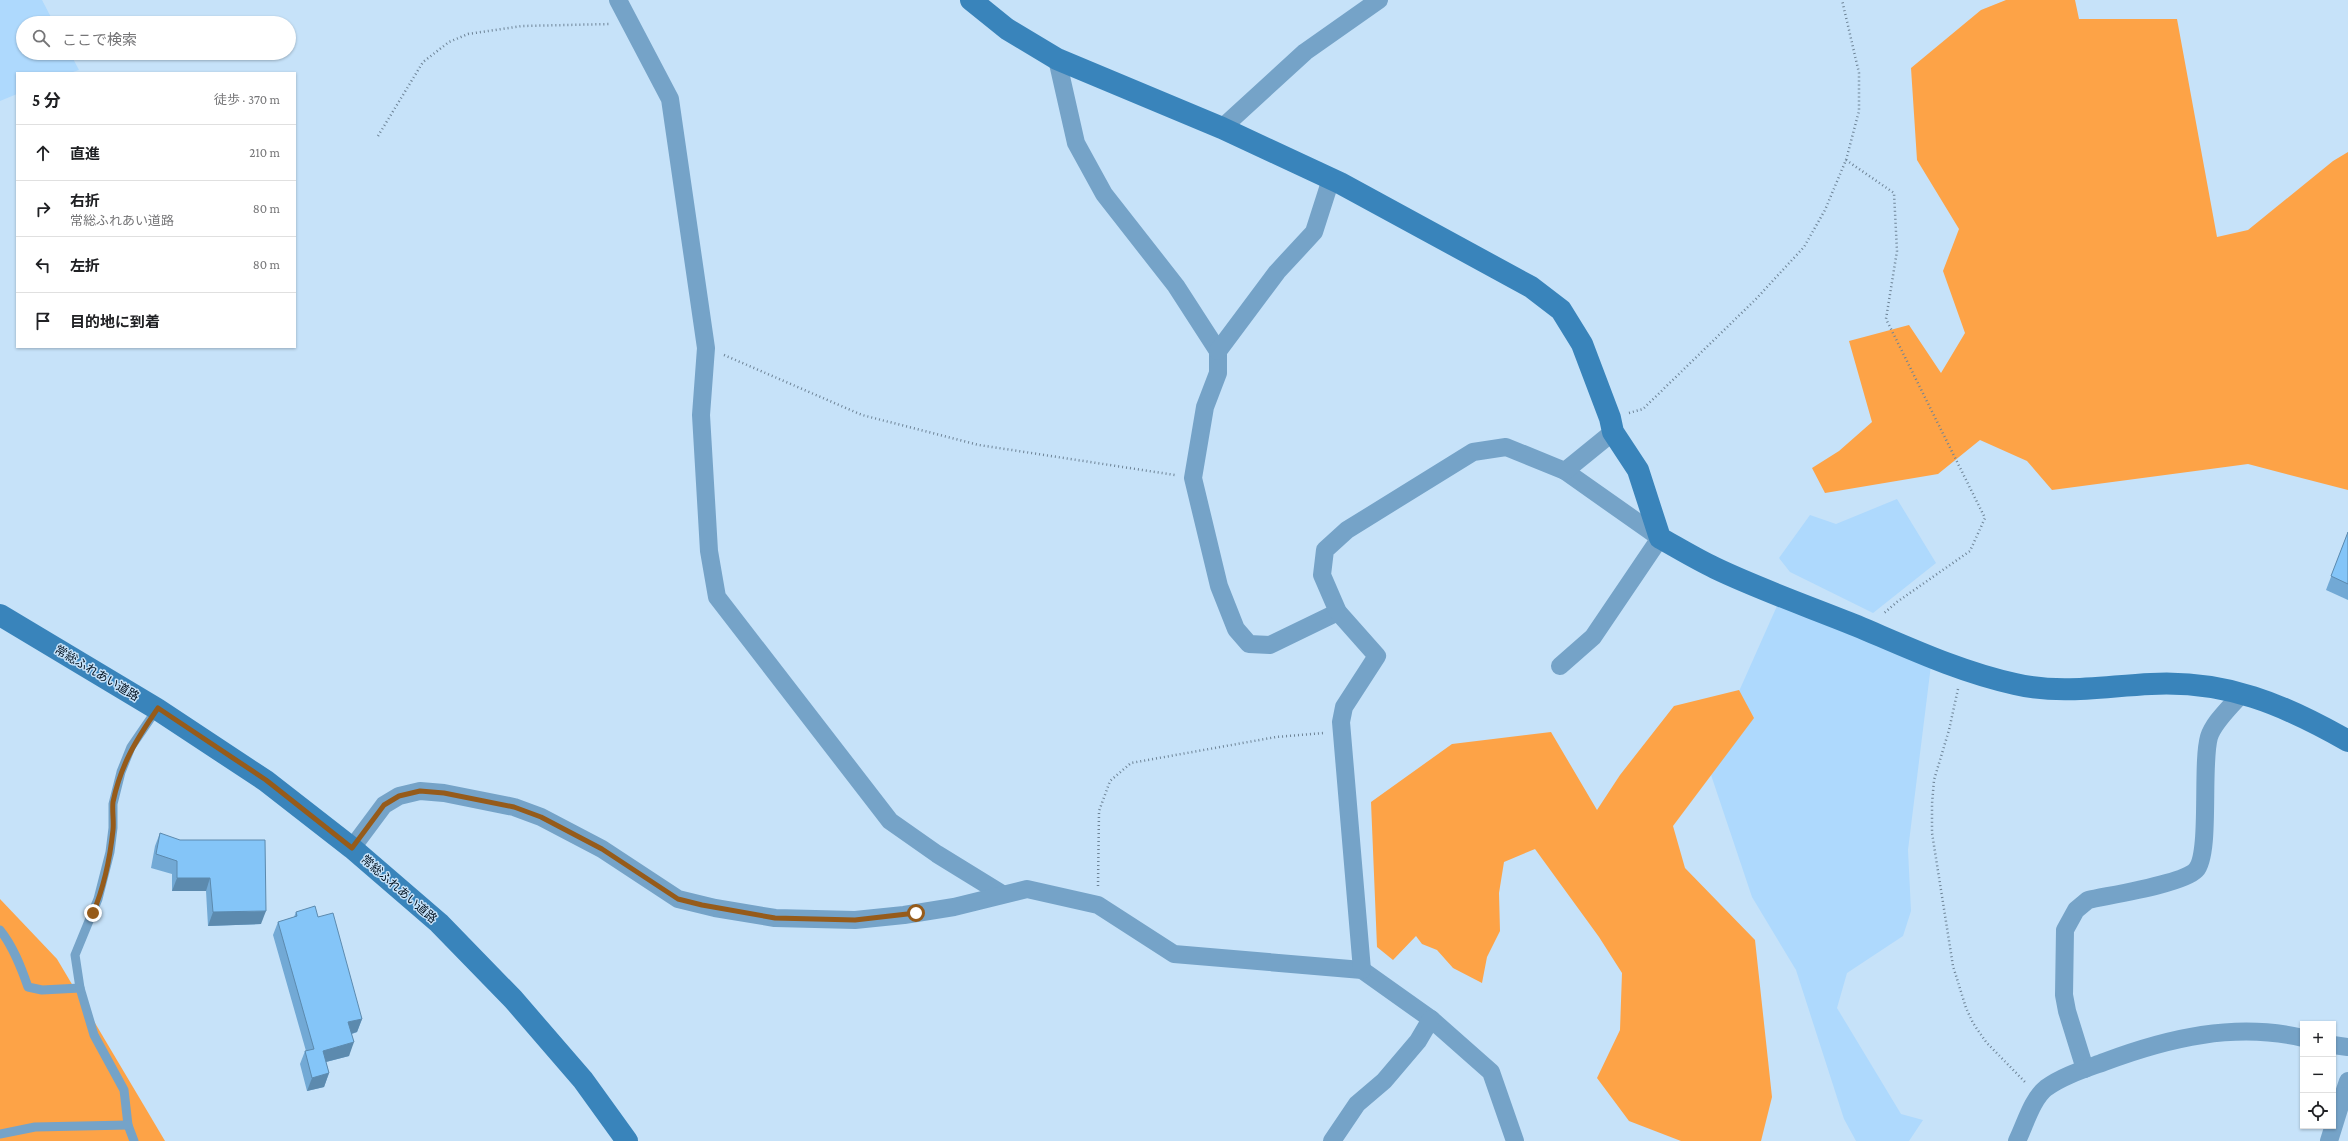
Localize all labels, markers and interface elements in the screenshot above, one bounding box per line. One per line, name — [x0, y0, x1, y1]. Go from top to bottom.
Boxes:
search box — [16, 16, 296, 60]
icon: search — [30, 27, 52, 49]
text: ここで検索 — [62, 32, 137, 48]
text: 5 分 — [32, 91, 61, 110]
text: 徒歩 · 370 m — [214, 92, 280, 107]
icon: ahead — [32, 142, 54, 164]
text: 210 m — [249, 145, 280, 160]
text: 直進 — [70, 146, 100, 162]
text: 右折 — [70, 193, 100, 209]
icon: right — [32, 198, 54, 220]
text: 80 m — [253, 201, 280, 216]
text: 常総ふれあい道路 — [70, 213, 174, 228]
icon: left — [32, 254, 54, 276]
text: 80 m — [253, 257, 280, 272]
text: 左折 — [70, 258, 100, 274]
icon: arrive — [32, 310, 54, 332]
text: 目的地に到着 — [70, 314, 160, 330]
street label: 常総ふれあい道路 — [52, 642, 142, 704]
street label: 常総ふれあい道路 — [358, 852, 440, 926]
route end — [84, 904, 102, 922]
route start — [907, 904, 925, 922]
map controls — [2300, 1021, 2336, 1129]
button: + — [2300, 1021, 2336, 1057]
button: − — [2300, 1057, 2336, 1093]
button: locate — [2300, 1093, 2336, 1129]

